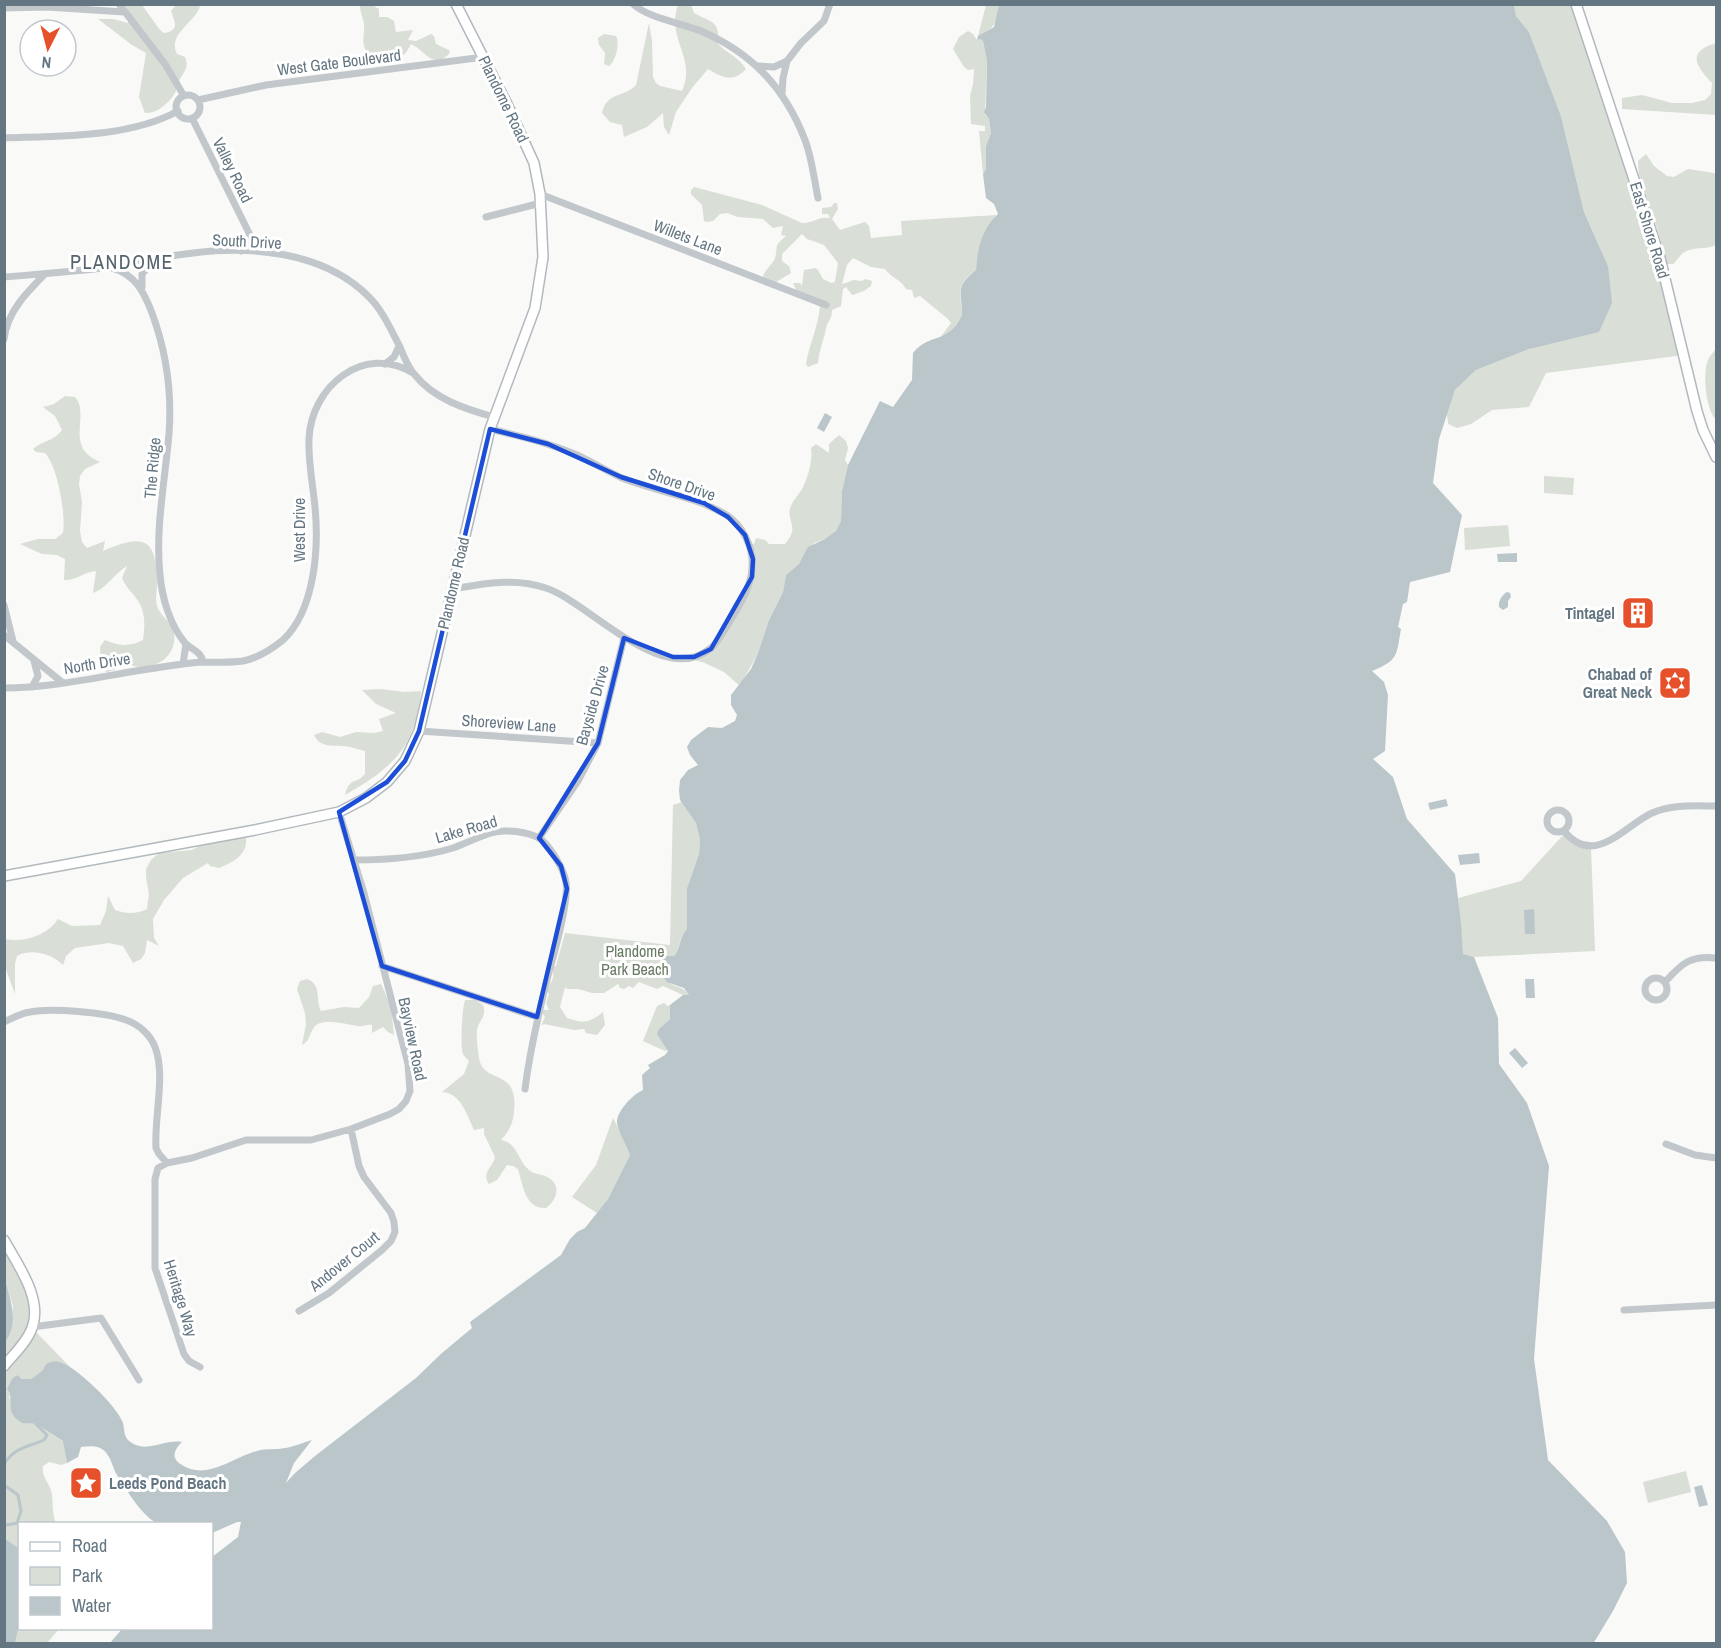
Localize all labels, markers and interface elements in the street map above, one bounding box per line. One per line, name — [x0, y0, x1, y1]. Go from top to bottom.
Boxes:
north arrow — [18, 18, 78, 78]
street label: West Gate Boulevard — [276, 43, 402, 81]
text: N — [41, 51, 52, 74]
street label: Plandome Road — [473, 52, 535, 146]
street label: Valley Road — [208, 134, 258, 206]
street label: East Shore Road — [1625, 179, 1675, 281]
street label: Willets Lane — [650, 214, 726, 260]
street label: South Drive — [212, 228, 282, 254]
district label: PLANDOME — [70, 248, 174, 275]
street label: The Ridge — [138, 437, 166, 499]
street label: Shore Drive — [645, 462, 719, 506]
street label: West Drive — [288, 498, 310, 562]
street label: Plandome Road — [432, 535, 474, 631]
building icon: Tintagel — [1620, 595, 1656, 631]
place label: Tintagel — [1565, 602, 1615, 624]
street label: North Drive — [62, 647, 132, 679]
street label: Bayside Drive — [570, 662, 614, 748]
place label: Chabad of Great Neck — [1583, 663, 1653, 703]
synagogue icon: Chabad of Great Neck — [1657, 665, 1693, 701]
street label: Shoreview Lane — [461, 709, 557, 737]
street label: Lake Road — [432, 810, 500, 848]
park label: Plandome Park Beach — [601, 940, 669, 980]
street label: Bayview Road — [393, 995, 433, 1083]
street label: Andover Court — [303, 1226, 384, 1297]
street label: Heritage Way — [159, 1257, 203, 1340]
place icon: Leeds Pond Beach — [68, 1465, 104, 1501]
place label: Leeds Pond Beach — [109, 1472, 226, 1494]
legend — [18, 1522, 213, 1630]
text: Road — [72, 1533, 107, 1558]
text: Park — [72, 1563, 103, 1588]
text: Water — [72, 1593, 111, 1618]

